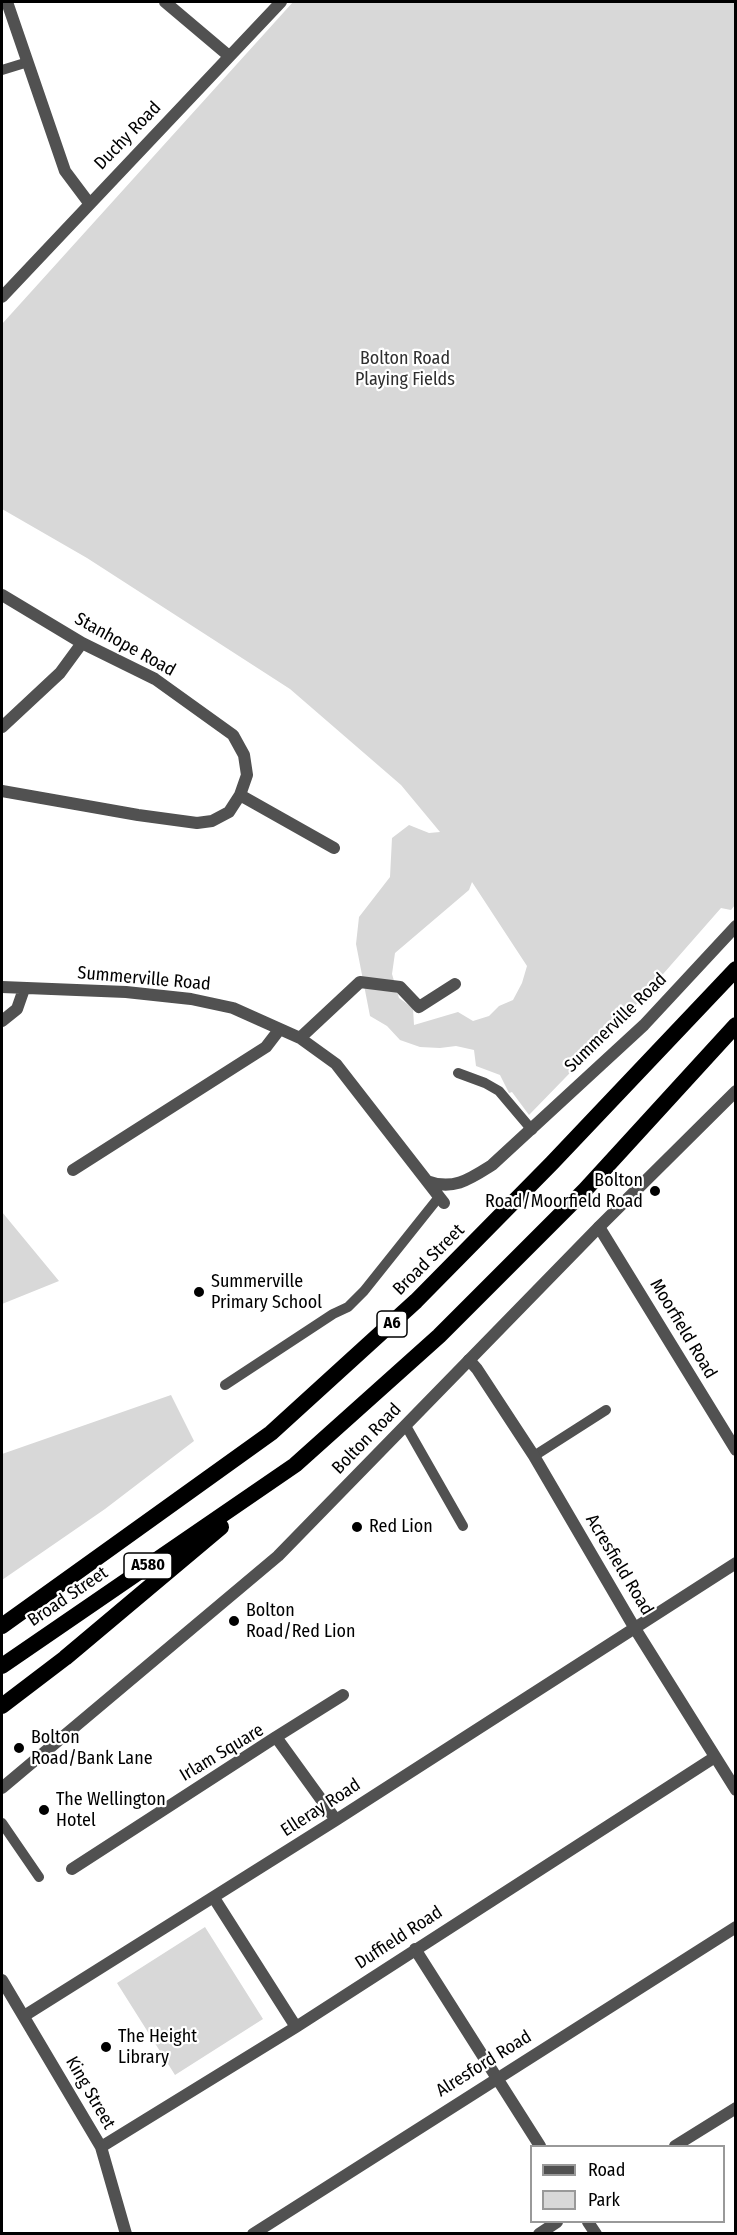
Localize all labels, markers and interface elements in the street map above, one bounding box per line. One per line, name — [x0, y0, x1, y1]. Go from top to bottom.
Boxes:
street label: Duchy Road — [90, 97, 166, 175]
park label: Bolton Road Playing Fields — [355, 348, 455, 391]
street label: Stanhope Road — [71, 608, 179, 682]
street label: Summerville Road — [77, 962, 211, 996]
street label: Summerville Road — [560, 969, 672, 1077]
place label: Bolton Road/Moorfield Road — [485, 1170, 643, 1212]
marker: Bolton Road/Moorfield Road — [648, 1184, 662, 1198]
street label: Broad Street — [389, 1220, 469, 1300]
place label: Summerville Primary School — [211, 1271, 322, 1314]
street label: Moorfield Road — [645, 1275, 721, 1383]
marker: Summerville Primary School — [192, 1285, 206, 1299]
road number: A6 — [377, 1311, 407, 1337]
street label: Bolton Road — [328, 1399, 406, 1479]
street label: Acresfield Road — [580, 1511, 658, 1619]
place label: Red Lion — [369, 1516, 433, 1538]
marker: Red Lion — [350, 1520, 364, 1534]
road number: A580 — [124, 1553, 172, 1579]
street label: Broad Street — [24, 1562, 112, 1632]
place label: Bolton Road/Red Lion — [246, 1600, 356, 1642]
marker: Bolton Road/Red Lion — [227, 1614, 241, 1628]
street label: Irlam Square — [176, 1720, 268, 1786]
place label: Bolton Road/Bank Lane — [31, 1727, 153, 1770]
marker: Bolton Road/Bank Lane — [12, 1741, 26, 1755]
street label: Elleray Road — [277, 1774, 365, 1842]
place label: The Wellington Hotel — [56, 1789, 166, 1832]
marker: The Wellington Hotel — [37, 1803, 51, 1817]
street label: Duffield Road — [351, 1902, 447, 1974]
place label: The Height Library — [118, 2026, 197, 2068]
street label: Alresford Road — [432, 2026, 536, 2102]
marker: The Height Library — [99, 2040, 113, 2054]
street label: King Street — [61, 2053, 119, 2133]
legend — [530, 2145, 725, 2223]
text: Road — [588, 2159, 625, 2181]
text: Park — [588, 2189, 620, 2211]

